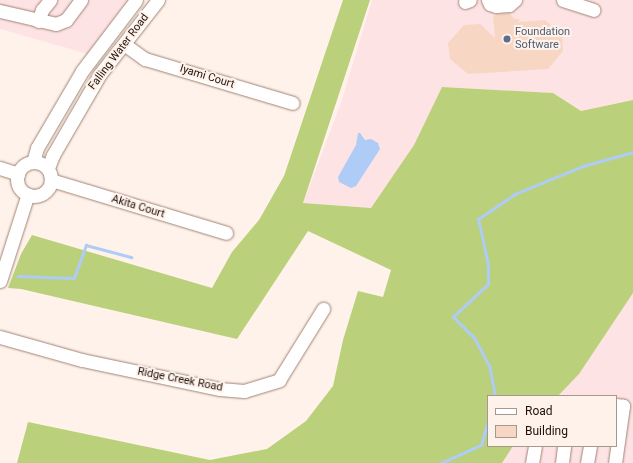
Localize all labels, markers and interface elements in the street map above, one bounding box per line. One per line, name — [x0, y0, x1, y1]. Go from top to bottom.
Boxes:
street label: Falling Water Road — [86, 11, 152, 93]
place label: Foundation Software — [515, 26, 570, 52]
marker: Foundation Software — [502, 34, 512, 44]
street label: Iyami Court — [178, 62, 236, 92]
street label: Akita Court — [110, 193, 166, 221]
street label: Ridge Creek Road — [136, 365, 224, 395]
legend — [487, 395, 617, 447]
text: Road — [525, 404, 553, 418]
text: Building — [525, 424, 568, 438]

